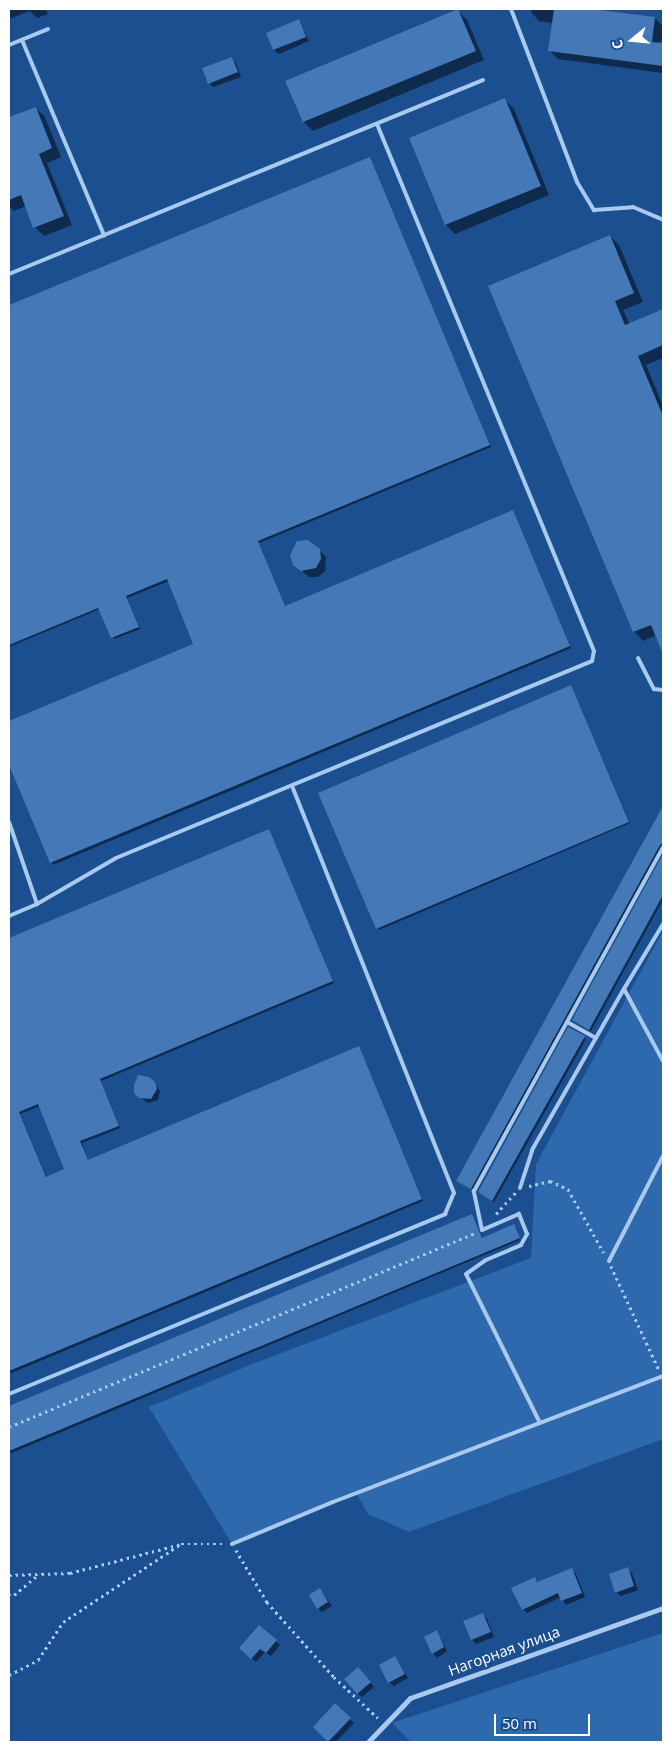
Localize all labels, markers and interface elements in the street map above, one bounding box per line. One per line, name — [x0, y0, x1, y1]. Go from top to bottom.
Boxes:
north arrow — [607, 15, 657, 65]
text: С — [607, 37, 628, 52]
street label: Нагорная улица — [446, 1622, 562, 1680]
scale bar — [497, 1704, 593, 1736]
text: 50 m — [502, 1713, 537, 1733]

